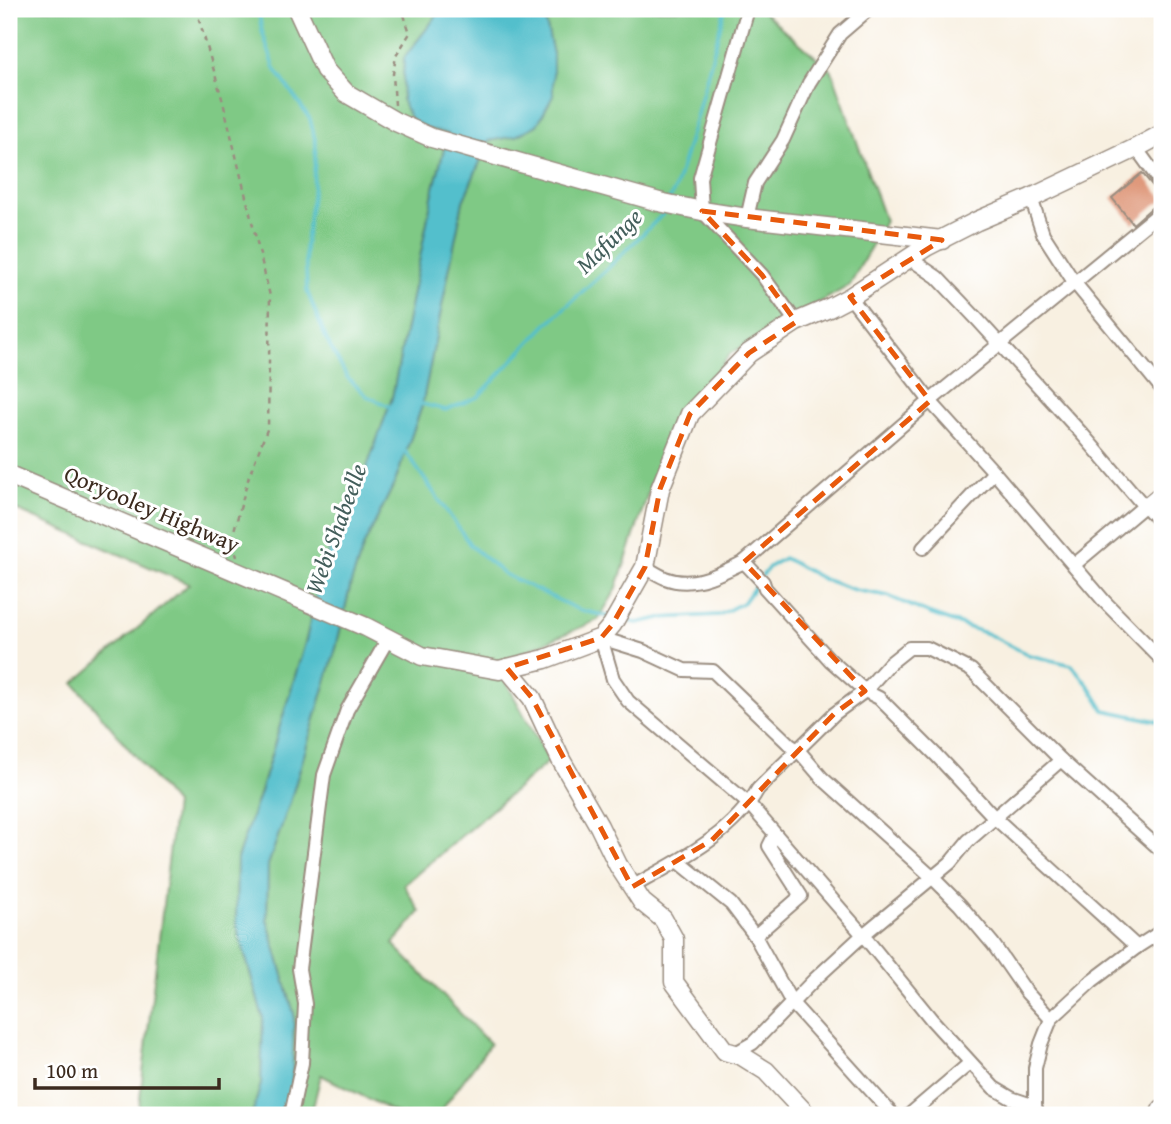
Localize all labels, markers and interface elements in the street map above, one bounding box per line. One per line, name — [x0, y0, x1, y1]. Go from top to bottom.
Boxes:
water label: Mafunge — [567, 200, 650, 281]
street label: Qoryooley Highway — [59, 457, 246, 561]
water label: Webi Shabeelle — [296, 459, 375, 599]
scale bar — [35, 1047, 219, 1091]
text: 100 m — [46, 1055, 98, 1086]

